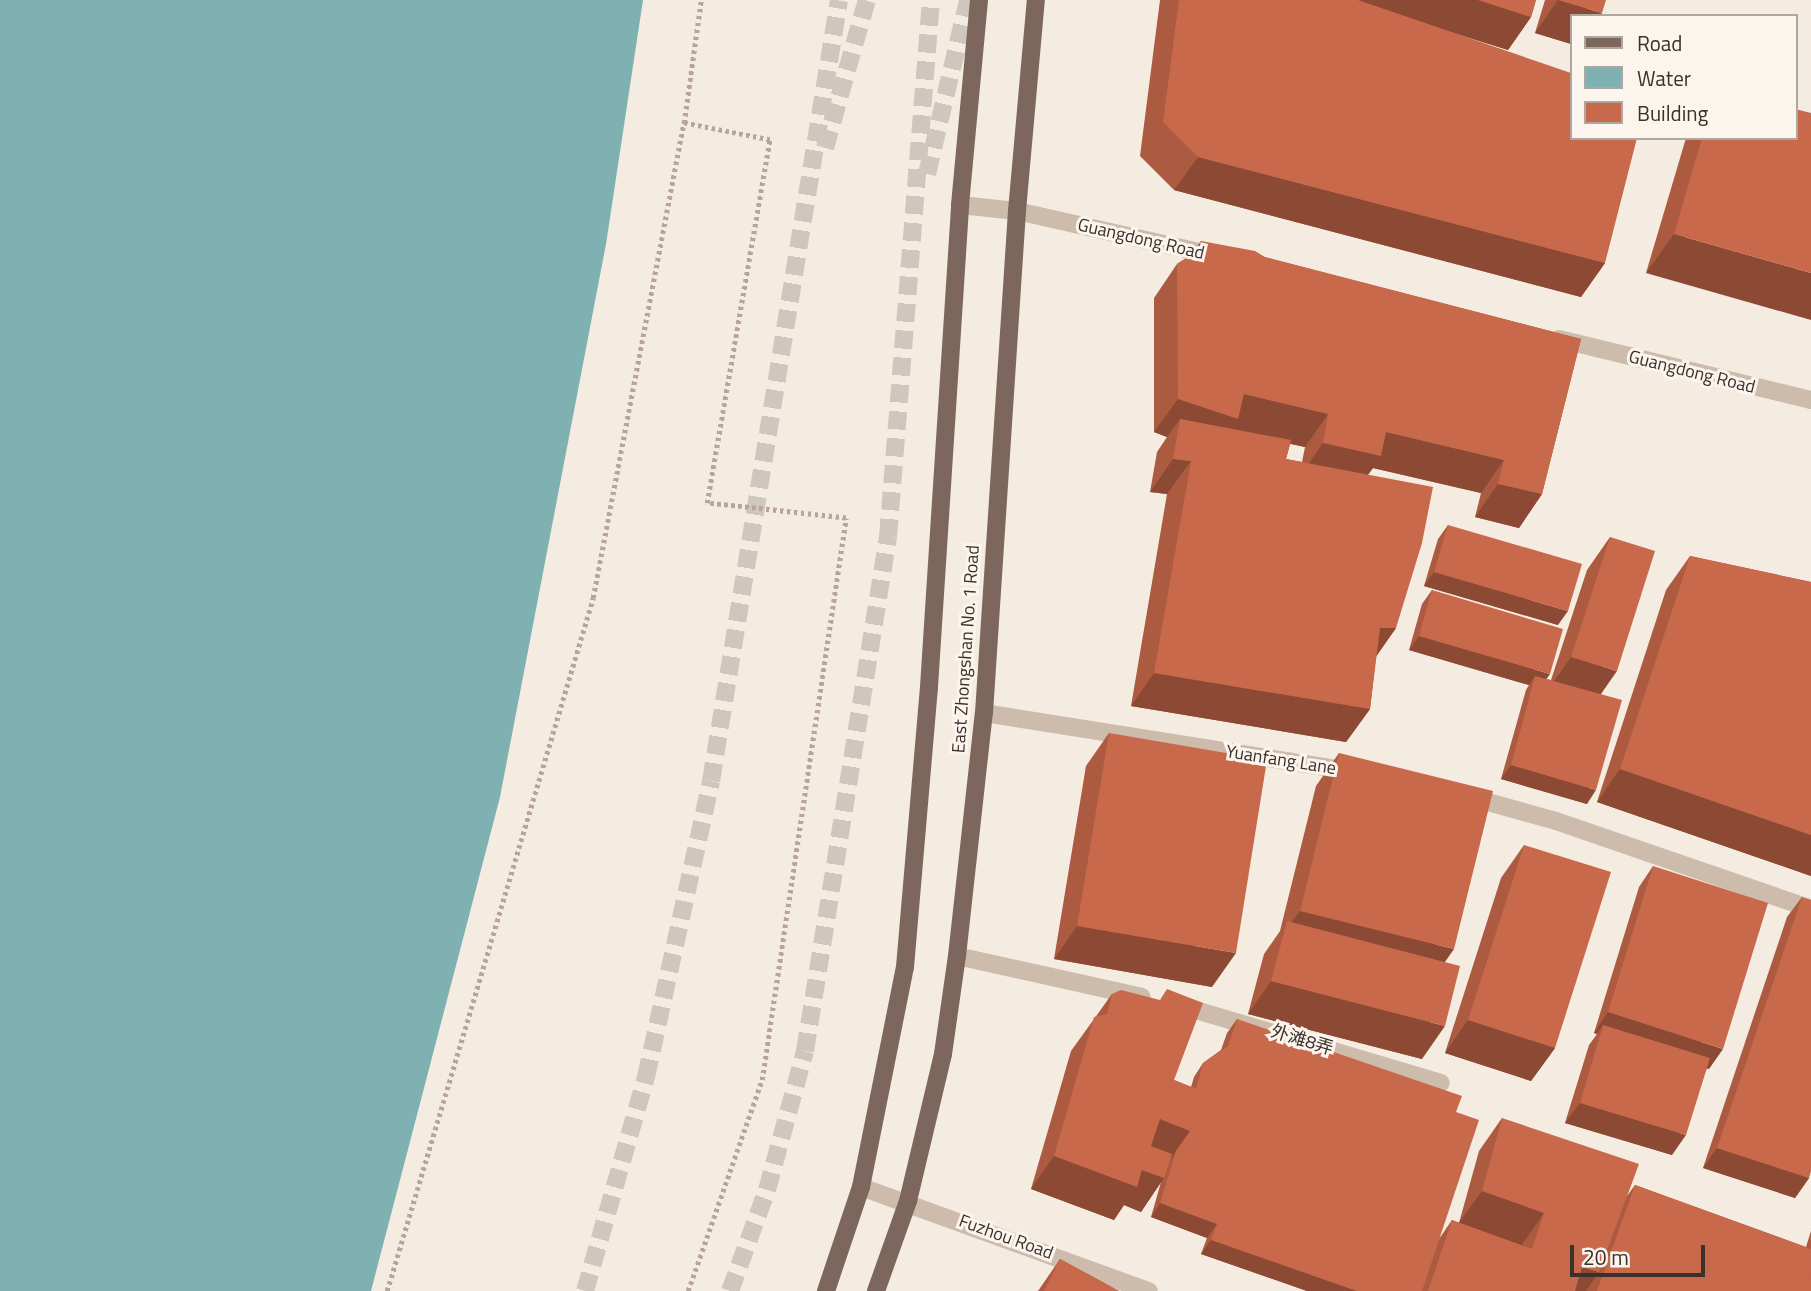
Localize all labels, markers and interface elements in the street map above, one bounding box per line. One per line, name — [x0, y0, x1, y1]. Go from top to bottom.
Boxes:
legend — [1570, 14, 1797, 140]
text: Road — [1637, 27, 1682, 59]
text: Water — [1637, 62, 1691, 94]
text: Building — [1637, 97, 1708, 129]
street label: Guangdong Road — [1076, 214, 1206, 264]
street label: Guangdong Road — [1627, 346, 1757, 398]
street label: East Zhongshan No. 1 Road — [948, 544, 984, 754]
street label: Yuanfang Lane — [1224, 741, 1338, 779]
street label: 外滩8弄 — [1268, 1020, 1336, 1060]
street label: Fuzhou Road — [956, 1210, 1056, 1264]
scale bar — [1573, 1232, 1708, 1276]
text: 20 m — [1583, 1241, 1629, 1273]

